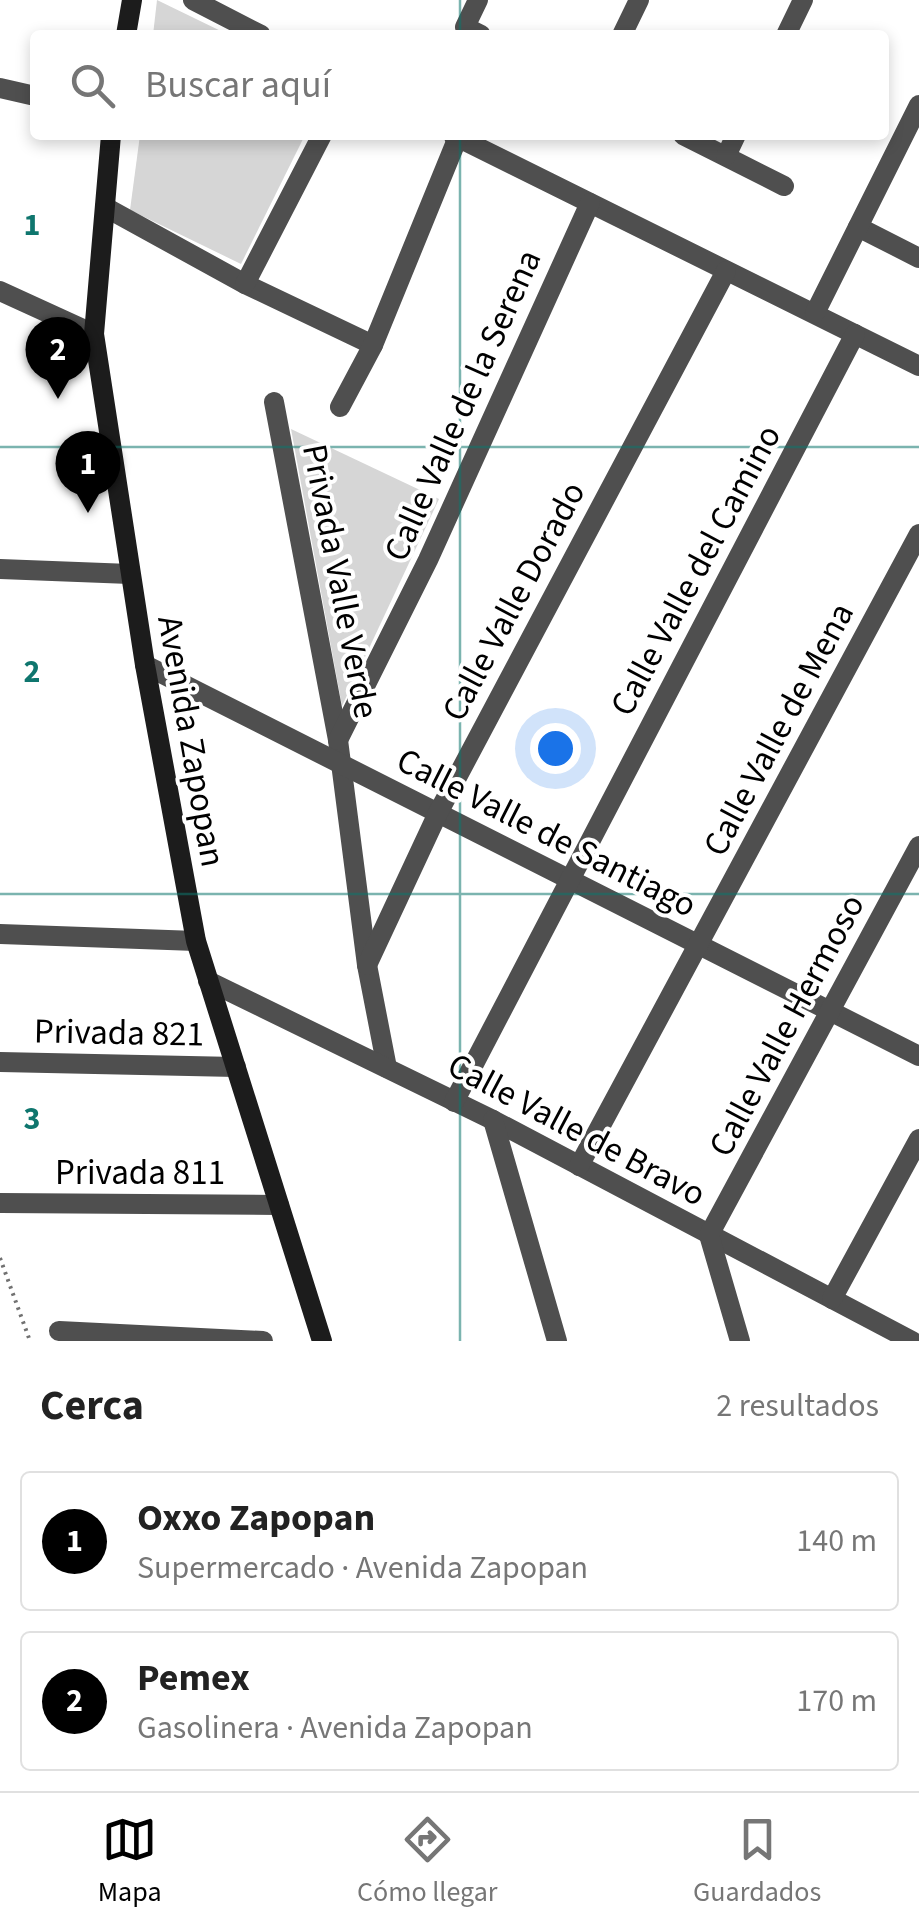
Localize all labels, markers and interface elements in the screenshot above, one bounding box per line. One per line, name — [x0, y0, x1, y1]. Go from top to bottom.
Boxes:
search box — [30, 30, 889, 140]
icon: search — [65, 58, 120, 113]
text: Buscar aquí — [145, 58, 331, 112]
text: 1 — [24, 202, 40, 248]
street label: Calle Valle de la Serena — [372, 242, 554, 569]
pin: 2 — [26, 316, 90, 399]
street label: Calle Valle del Camino — [598, 416, 794, 725]
pin: 1 — [56, 430, 120, 513]
street label: Privada Valle Verde — [289, 440, 391, 723]
street label: Calle Valle Dorado — [430, 473, 598, 730]
street label: Calle Valle de Mena — [691, 594, 867, 865]
street label: Avenida Zapopan — [144, 612, 238, 871]
text: 2 — [24, 649, 40, 695]
your location — [530, 723, 581, 774]
street label: Calle Valle de Santiago — [388, 736, 705, 930]
street label: Calle Valle Hermoso — [697, 885, 877, 1166]
street label: Privada 821 — [34, 1007, 204, 1059]
street label: Calle Valle de Bravo — [439, 1041, 714, 1219]
text: 3 — [24, 1096, 40, 1142]
street label: Privada 811 — [55, 1148, 225, 1198]
text: Cerca — [40, 1376, 144, 1436]
text: 2 resultados — [716, 1383, 879, 1429]
text: Oxxo Zapopan — [137, 1491, 375, 1545]
text: 1 — [66, 1518, 83, 1564]
text: 140 m — [796, 1518, 877, 1564]
text: Supermercado · Avenida Zapopan — [137, 1545, 588, 1591]
text: Pemex — [137, 1651, 250, 1705]
text: 2 — [66, 1678, 83, 1724]
text: 170 m — [796, 1678, 877, 1724]
text: Gasolinera · Avenida Zapopan — [137, 1705, 533, 1751]
tab: Mapa — [98, 1812, 162, 1912]
tab: Cómo llegar — [357, 1812, 498, 1912]
tab: Guardados — [693, 1812, 821, 1912]

